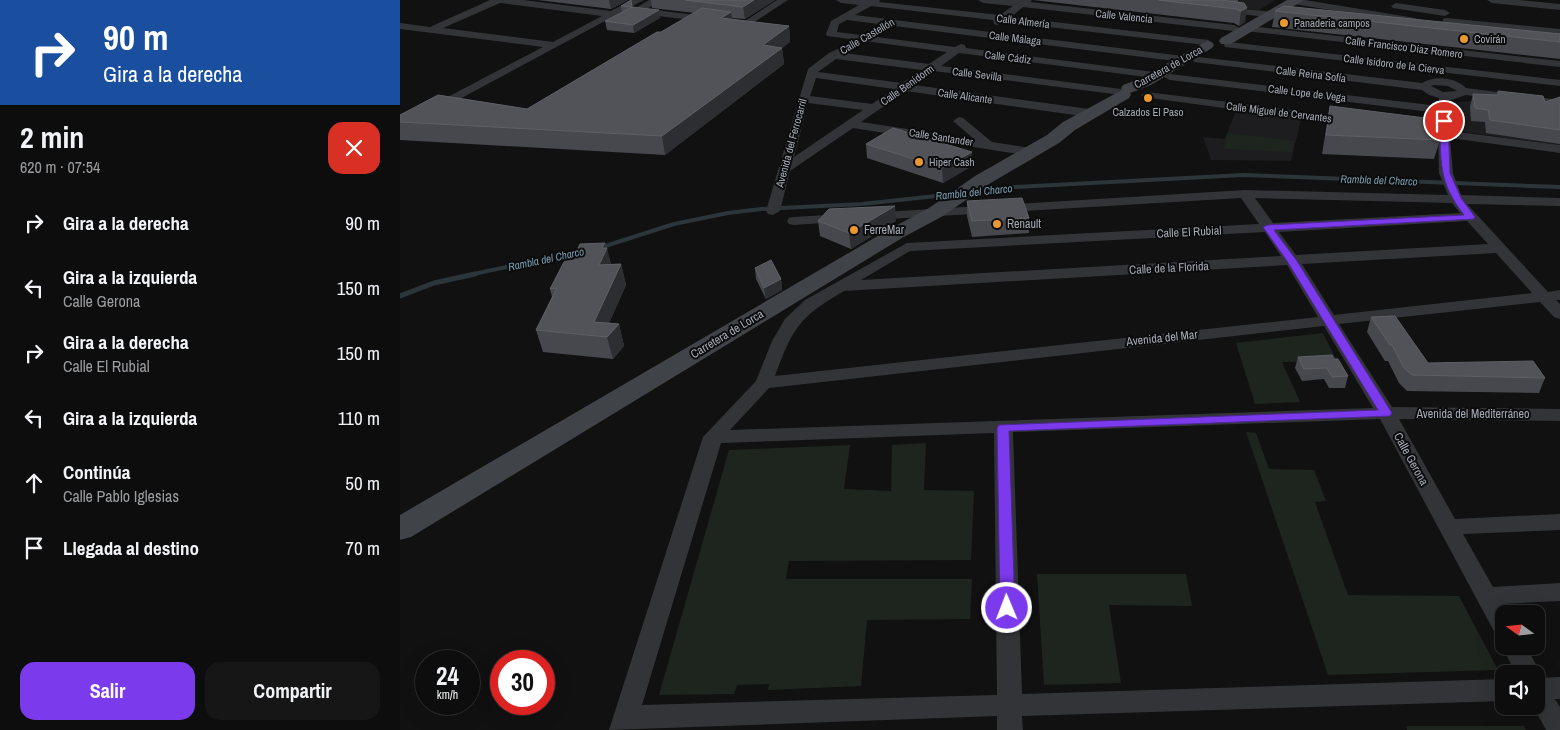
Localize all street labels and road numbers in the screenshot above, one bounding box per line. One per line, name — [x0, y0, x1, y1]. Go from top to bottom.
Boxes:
street label: Calle Valencia — [1095, 6, 1153, 26]
street label: Calle Almería — [996, 11, 1050, 31]
street label: Calle Castellón — [837, 15, 897, 57]
street label: Calle Málaga — [988, 28, 1042, 48]
street label: Calle Francisco Díaz Romero — [1344, 33, 1464, 61]
street label: Carretera de Lorca — [1132, 43, 1204, 91]
street label: Calle Cádiz — [984, 47, 1032, 67]
street label: Calle Isidoro de la Cierva — [1343, 51, 1445, 77]
street label: Calle Benidorm — [878, 61, 936, 109]
street label: Calle Reina Sofía — [1275, 63, 1347, 85]
street label: Calle Sevilla — [951, 64, 1003, 84]
street label: Calle Lope de Vega — [1267, 81, 1347, 105]
street label: Calle Alicante — [937, 85, 993, 107]
street label: Avenida del Ferrocarril — [772, 97, 810, 190]
street label: Calle Miguel de Cervantes — [1225, 99, 1333, 125]
street label: Calle Santander — [908, 125, 974, 149]
street label: Calle El Rubial — [1156, 222, 1222, 242]
street label: Calle de la Florida — [1129, 258, 1210, 278]
street label: Carretera de Lorca — [687, 306, 767, 362]
street label: Avenida del Mar — [1125, 326, 1199, 350]
street label: Avenida del Mediterráneo — [1415, 406, 1530, 422]
street label: Calle Gerona — [1390, 430, 1432, 489]

